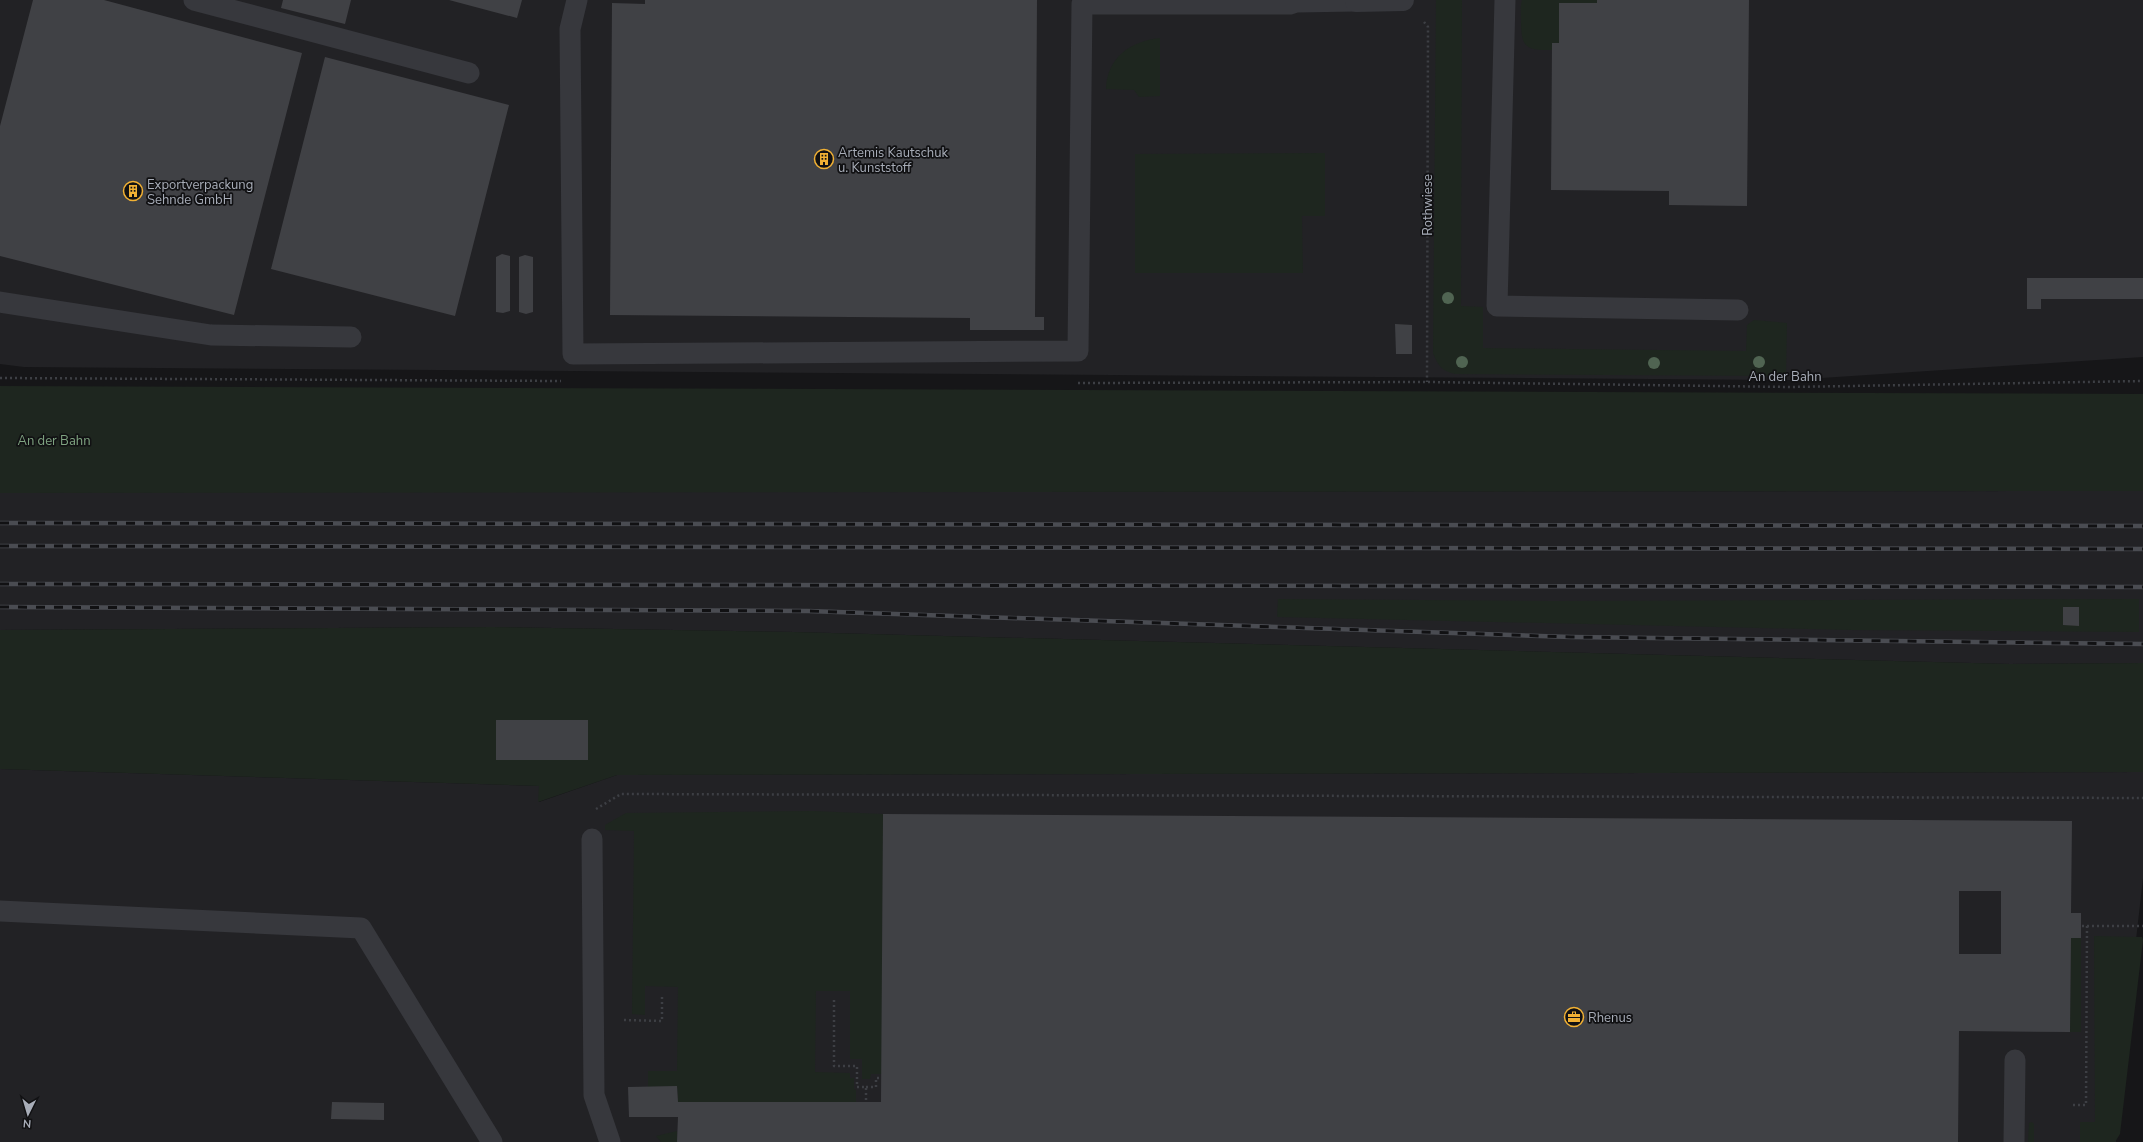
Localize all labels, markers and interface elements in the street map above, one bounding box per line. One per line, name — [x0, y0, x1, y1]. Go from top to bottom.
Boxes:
place label: Artemis Kautschuk u. Kunststoff — [838, 144, 948, 177]
building icon: Artemis Kautschuk u. Kunststoff — [813, 148, 835, 170]
street label: Rothwiese — [1419, 174, 1437, 236]
place label: Exportverpackung Sehnde GmbH — [147, 176, 253, 209]
building icon: Exportverpackung Sehnde GmbH — [122, 180, 144, 202]
street label: An der Bahn — [1748, 368, 1822, 386]
park label: An der Bahn — [17, 432, 91, 450]
office icon: Rhenus — [1563, 1006, 1585, 1028]
place label: Rhenus — [1588, 1009, 1632, 1027]
north arrow — [8, 1094, 48, 1134]
text: N — [22, 1116, 32, 1131]

